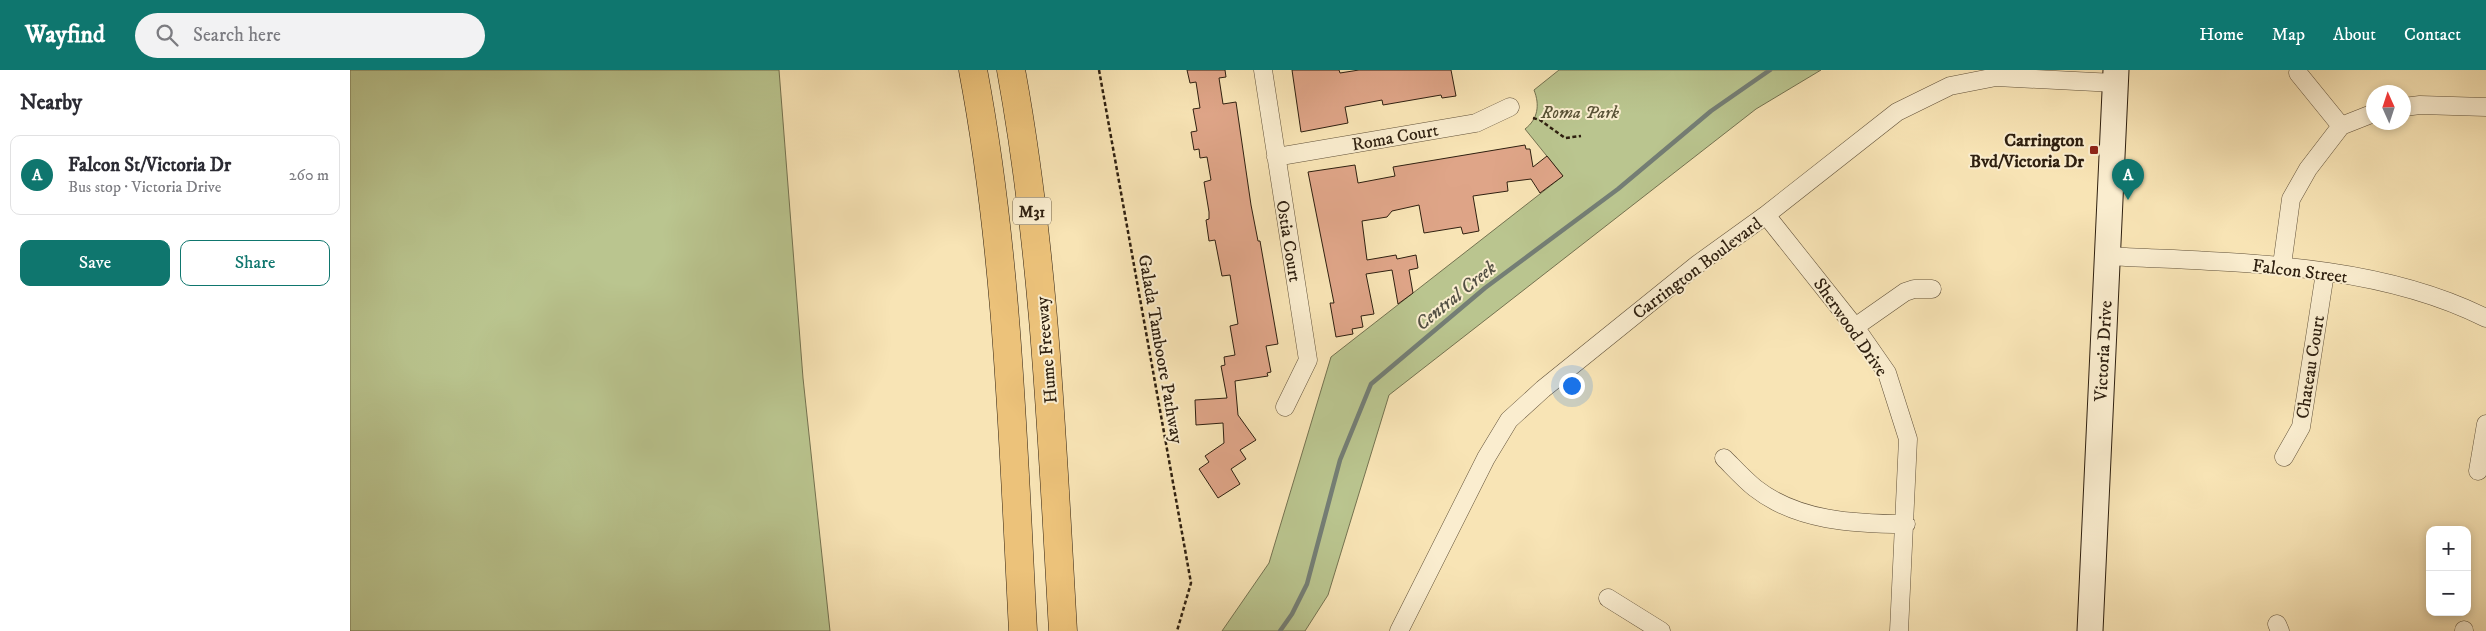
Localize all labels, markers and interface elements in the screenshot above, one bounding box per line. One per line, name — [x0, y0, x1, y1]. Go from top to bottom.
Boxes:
search box — [135, 13, 485, 58]
text: Wayfind — [25, 20, 105, 50]
icon: search — [153, 21, 181, 49]
text: Search here — [193, 24, 281, 47]
text: Home — [2199, 24, 2244, 46]
text: Map — [2272, 24, 2305, 46]
text: About — [2333, 24, 2376, 46]
text: Contact — [2404, 24, 2461, 46]
north arrow — [2366, 85, 2411, 130]
text: Nearby — [20, 90, 82, 116]
park label: Roma Park — [1540, 102, 1620, 124]
street label: Roma Court — [1350, 120, 1440, 156]
place label: Carrington Bvd/Victoria Dr — [1970, 130, 2085, 173]
marker: Carrington Bvd/Victoria Dr — [2088, 144, 2100, 156]
text: Falcon St/Victoria Dr — [68, 154, 231, 177]
pin: A — [2112, 159, 2144, 200]
text: A — [32, 165, 42, 185]
text: 260 m — [289, 165, 329, 185]
text: Bus stop · Victoria Drive — [68, 177, 221, 197]
road number: M31 — [1013, 198, 1051, 224]
street label: Ostia Court — [1271, 199, 1305, 284]
street label: Carrington Boulevard — [1629, 213, 1767, 325]
button: Save — [20, 240, 170, 286]
button: Share — [180, 240, 330, 286]
street label: Galada Tamboore Pathway — [1133, 253, 1188, 446]
street label: Falcon Street — [2251, 255, 2349, 289]
water label: Central Creek — [1411, 256, 1501, 336]
street label: Sherwood Drive — [1808, 274, 1892, 381]
street label: Hume Freeway — [1031, 295, 1063, 404]
street label: Victoria Drive — [2090, 300, 2118, 403]
street label: Chateau Court — [2292, 314, 2330, 420]
your location — [1559, 373, 1585, 399]
map controls — [2426, 526, 2471, 616]
button: + — [2426, 526, 2471, 571]
button: − — [2426, 571, 2471, 616]

